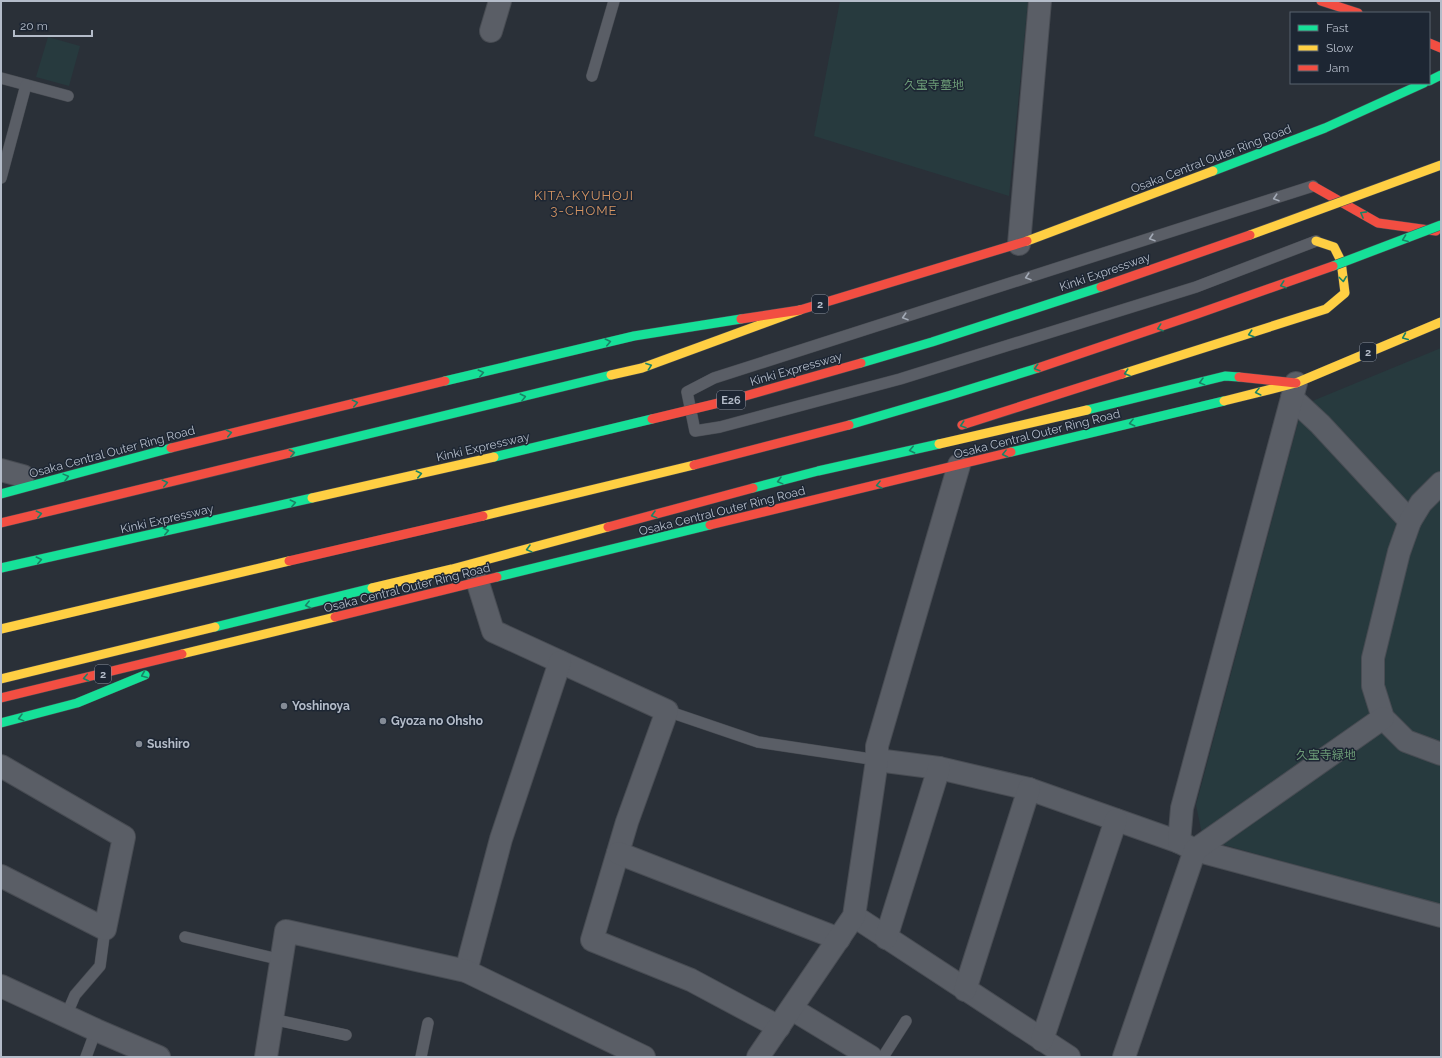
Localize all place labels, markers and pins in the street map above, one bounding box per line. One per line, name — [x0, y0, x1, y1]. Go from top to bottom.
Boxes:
place label: Yoshinoya — [292, 699, 350, 713]
marker: Yoshinoya — [279, 701, 289, 711]
place label: Gyoza no Ohsho — [391, 714, 483, 728]
marker: Gyoza no Ohsho — [378, 716, 388, 726]
place label: Sushiro — [147, 737, 190, 751]
marker: Sushiro — [134, 739, 144, 749]

